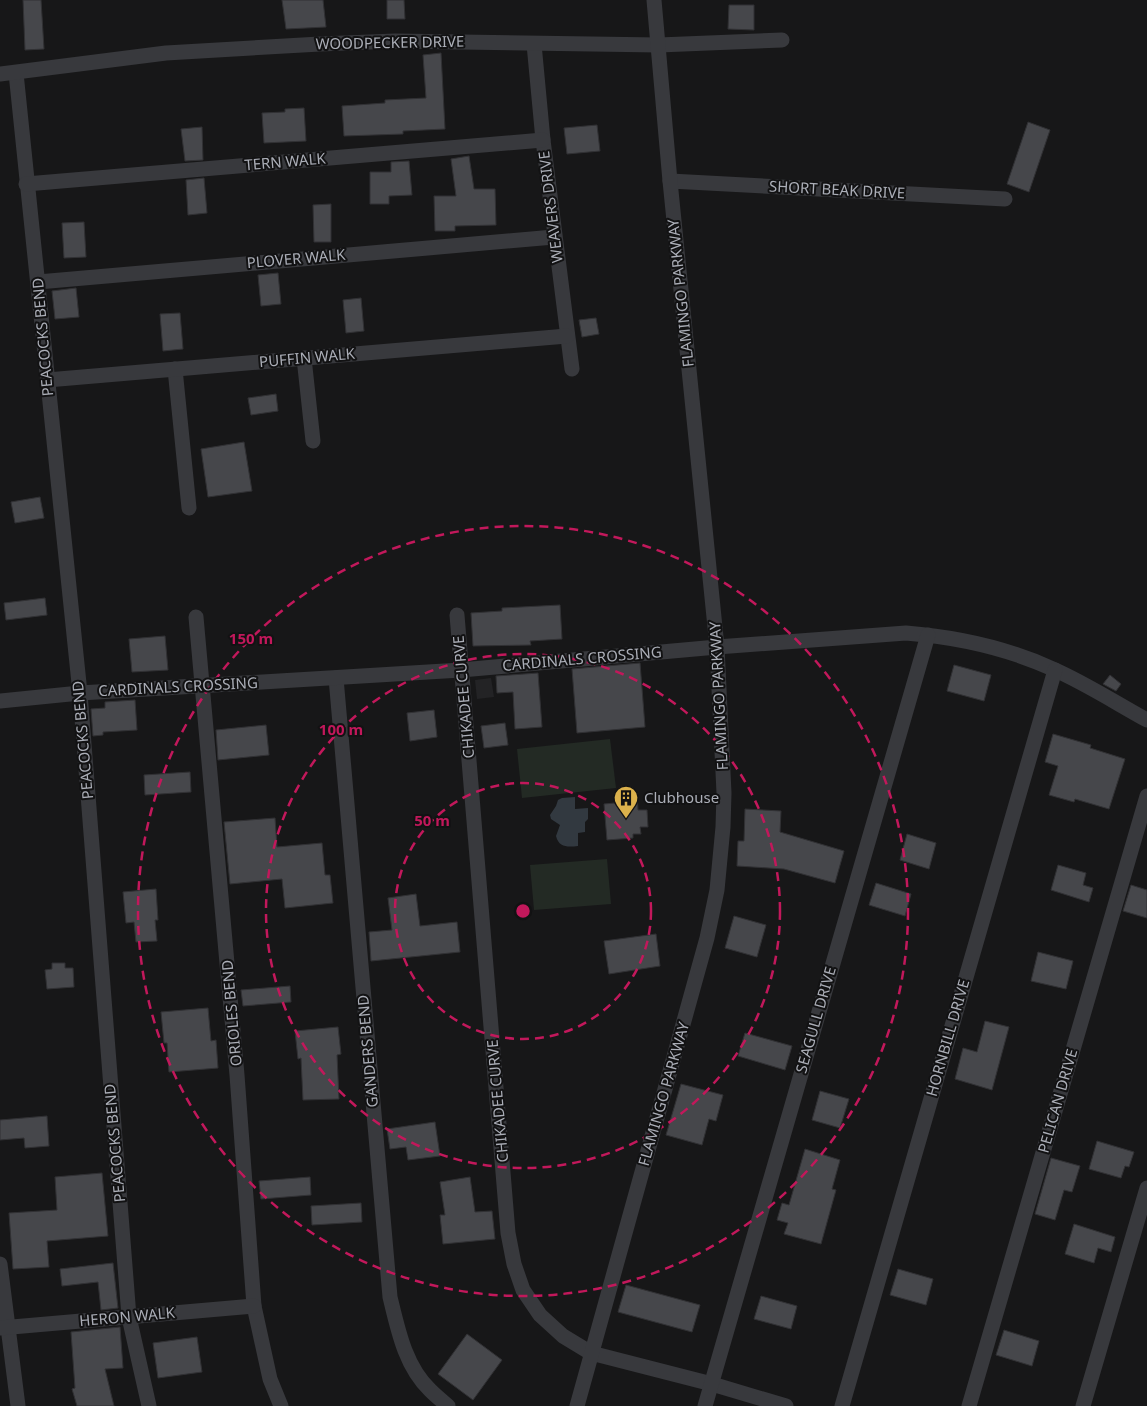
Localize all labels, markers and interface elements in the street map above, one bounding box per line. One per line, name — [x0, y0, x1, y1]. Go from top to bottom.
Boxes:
street label: WOODPECKER DRIVE — [315, 31, 464, 53]
street label: TERN WALK — [244, 147, 327, 175]
street label: WEAVERS DRIVE — [533, 150, 567, 264]
street label: SHORT BEAK DRIVE — [769, 175, 906, 203]
street label: FLAMINGO PARKWAY — [662, 218, 698, 368]
street label: PLOVER WALK — [246, 244, 347, 272]
street label: PEACOCKS BEND — [27, 277, 57, 397]
street label: PUFFIN WALK — [258, 343, 356, 371]
street label: FLAMINGO PARKWAY — [704, 621, 732, 771]
text: 150 m — [229, 628, 273, 648]
street label: CHIKADEE CURVE — [448, 635, 478, 759]
street label: CARDINALS CROSSING — [501, 641, 662, 675]
street label: CARDINALS CROSSING — [98, 672, 258, 700]
street label: PEACOCKS BEND — [67, 680, 97, 800]
text: 100 m — [319, 719, 363, 739]
building icon: Clubhouse — [613, 785, 639, 819]
place label: Clubhouse — [644, 787, 719, 807]
text: 50 m — [414, 810, 450, 830]
centre of rings — [514, 902, 532, 920]
street label: ORIOLES BEND — [216, 959, 246, 1067]
street label: SEAGULL DRIVE — [790, 964, 840, 1075]
street label: HORNBILL DRIVE — [921, 977, 973, 1099]
street label: GANDERS BEND — [352, 994, 382, 1108]
street label: FLAMINGO PARKWAY — [633, 1019, 693, 1168]
street label: CHIKADEE CURVE — [482, 1039, 512, 1163]
street label: PELICAN DRIVE — [1033, 1046, 1081, 1155]
street label: PEACOCKS BEND — [99, 1083, 129, 1203]
street label: HERON WALK — [78, 1302, 176, 1330]

